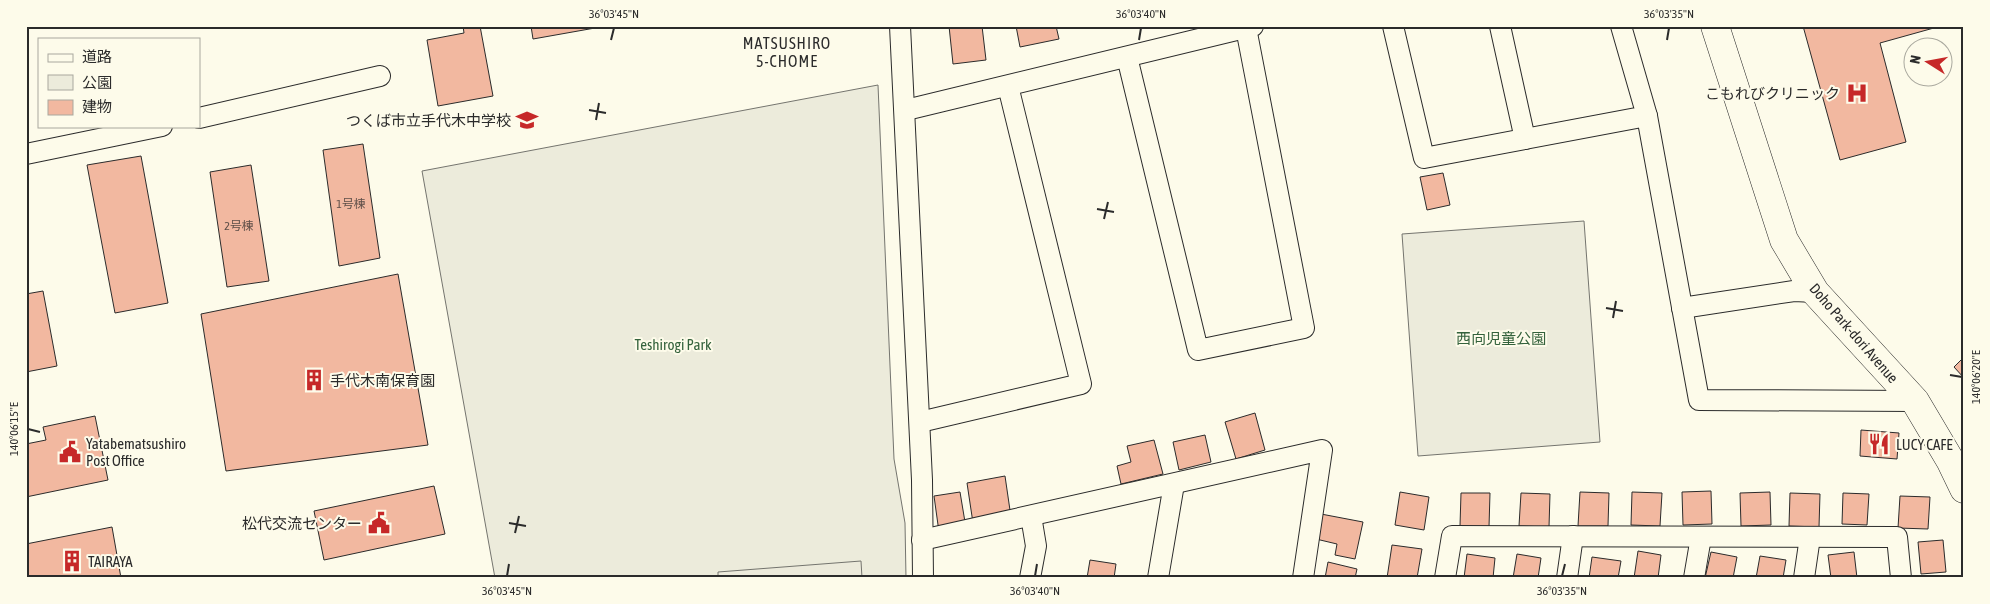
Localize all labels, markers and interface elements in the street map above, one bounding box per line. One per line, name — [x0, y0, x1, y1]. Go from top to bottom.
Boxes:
text: 36°03'45"N — [589, 7, 639, 21]
text: 36°03'40"N — [1116, 7, 1166, 21]
text: 36°03'35"N — [1644, 7, 1694, 21]
district label: MATSUSHIRO 5-CHOME — [743, 34, 831, 70]
legend — [38, 38, 200, 128]
north arrow — [1902, 38, 1952, 88]
text: 道路 — [82, 48, 112, 65]
text: N — [1907, 54, 1924, 65]
text: 公園 — [82, 74, 112, 91]
hospital icon: こもれびクリニック — [1844, 80, 1870, 106]
place label: こもれびクリニック — [1705, 85, 1840, 102]
text: 建物 — [82, 98, 112, 115]
school or university icon: つくば市立手代木中学校 — [514, 107, 540, 133]
place label: つくば市立手代木中学校 — [346, 112, 511, 129]
house number: 1号棟 — [336, 197, 366, 211]
house number: 2号棟 — [224, 219, 254, 233]
street label: Doho Park-dori Avenue — [1806, 280, 1902, 386]
park label: 西向児童公園 — [1456, 330, 1546, 347]
park label: Teshirogi Park — [635, 336, 712, 353]
text: 140°06'20"E — [1969, 350, 1983, 404]
building icon: 手代木南保育園 — [301, 367, 327, 393]
place label: 手代木南保育園 — [330, 372, 435, 389]
text: 140°06'15"E — [7, 402, 21, 456]
restaurant icon: LUCY CAFE — [1866, 431, 1892, 457]
place label: Yatabematsushiro Post Office — [86, 435, 186, 469]
place label: LUCY CAFE — [1896, 436, 1953, 453]
public building icon: Yatabematsushiro Post Office — [57, 439, 83, 465]
public building icon: 松代交流センター — [366, 510, 392, 536]
place label: 松代交流センター — [242, 515, 362, 532]
building icon: TAIRAYA — [59, 548, 85, 574]
place label: TAIRAYA — [88, 553, 133, 570]
text: 36°03'45"N — [482, 584, 532, 598]
text: 36°03'40"N — [1010, 584, 1060, 598]
text: 36°03'35"N — [1537, 584, 1587, 598]

